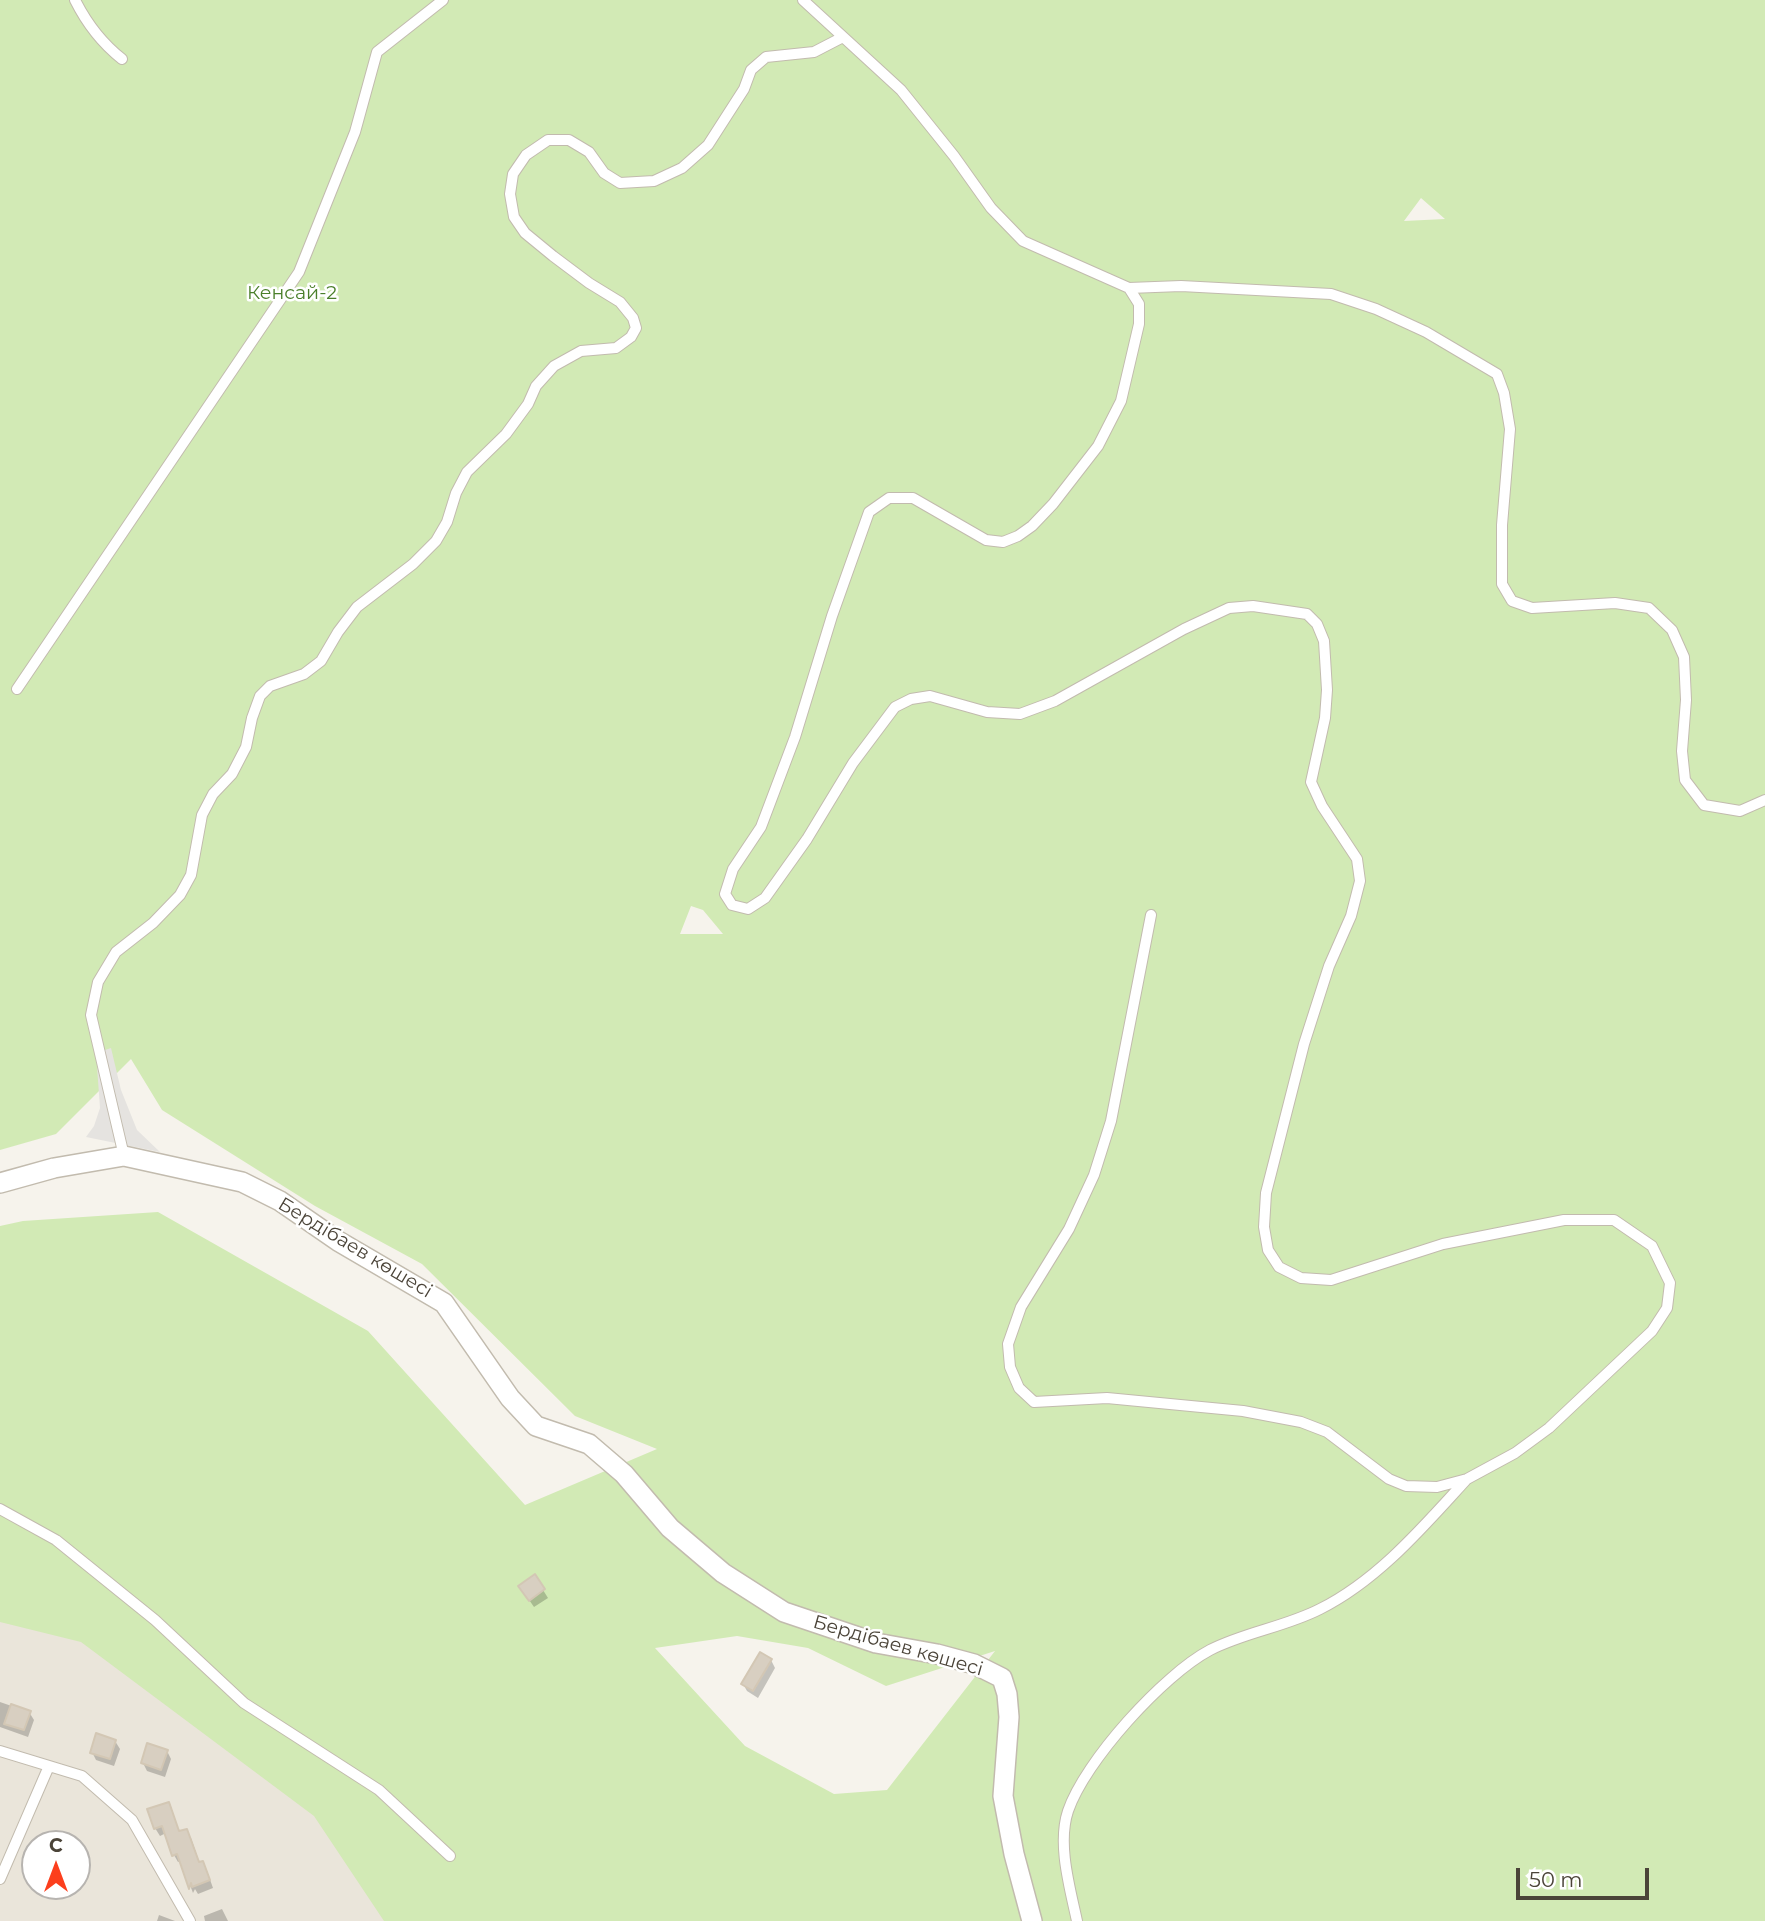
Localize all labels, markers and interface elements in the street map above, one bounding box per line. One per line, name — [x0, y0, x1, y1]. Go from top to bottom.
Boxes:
park label: Кенсай-2 — [247, 282, 337, 304]
street label: Бердібаев көшесі — [274, 1193, 436, 1303]
street label: Бердібаев көшесі — [810, 1611, 986, 1681]
north arrow — [21, 1830, 91, 1900]
text: С — [49, 1834, 63, 1857]
scale bar — [1520, 1854, 1653, 1898]
text: 50 m — [1529, 1867, 1583, 1892]

